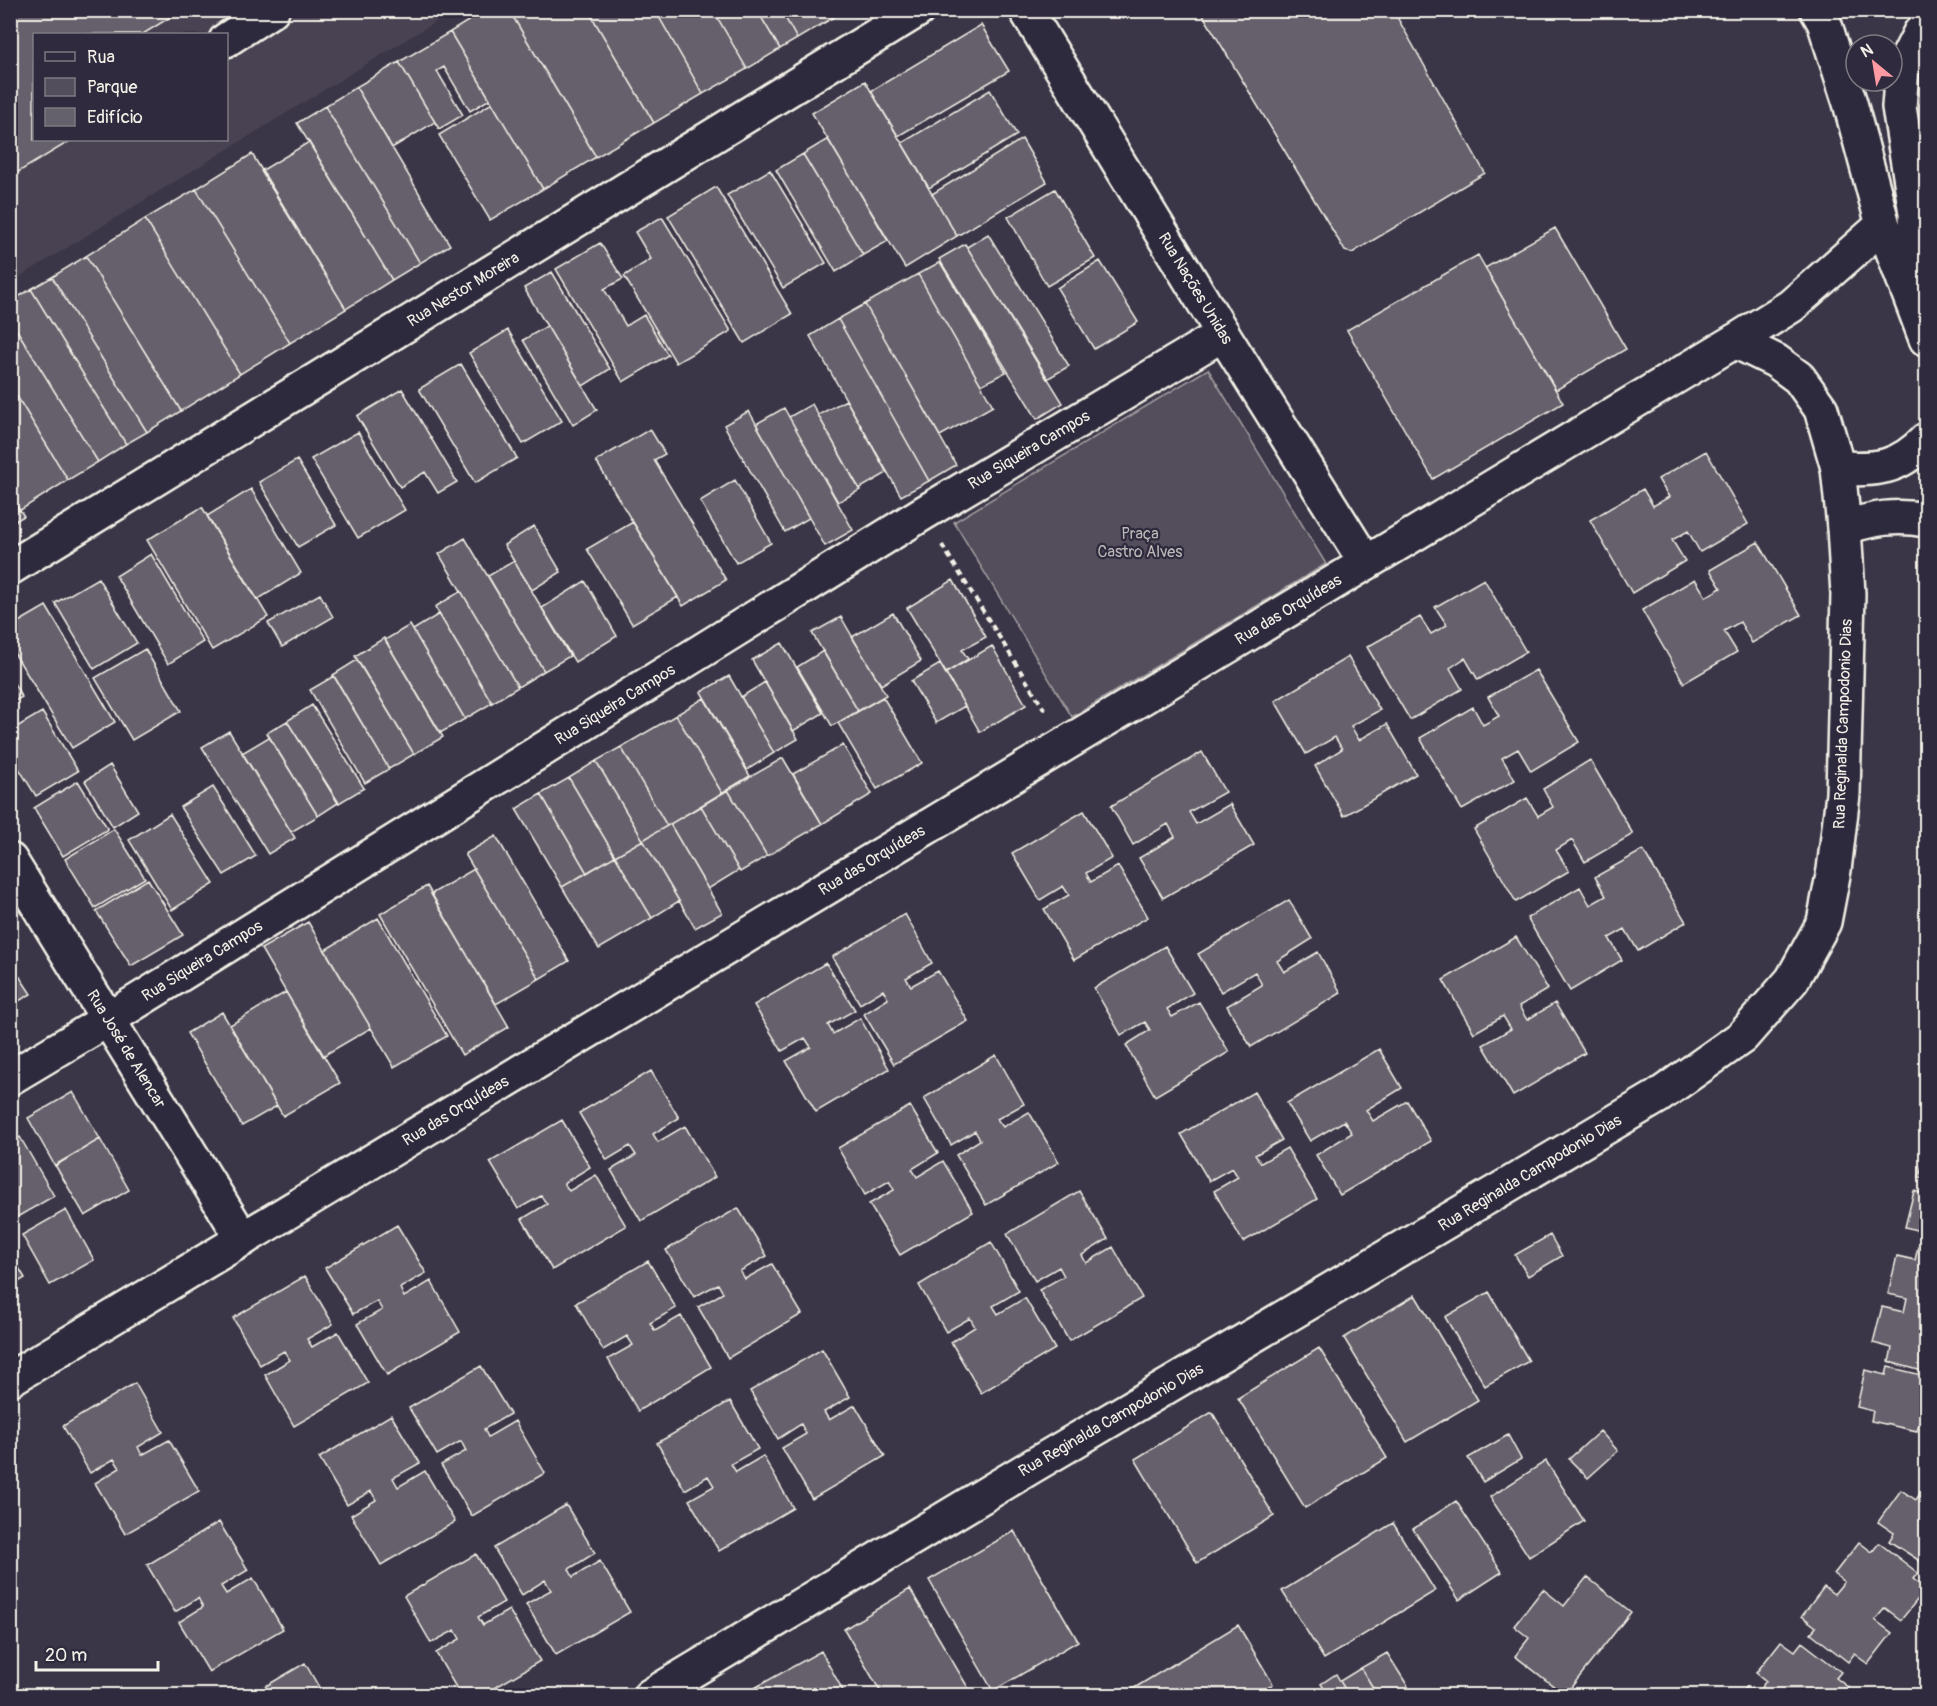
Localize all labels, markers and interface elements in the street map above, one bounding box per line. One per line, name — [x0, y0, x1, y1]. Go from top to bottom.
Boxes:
legend — [33, 33, 228, 141]
north arrow — [1844, 33, 1904, 93]
text: N — [1857, 39, 1877, 62]
text: Rua — [87, 46, 115, 69]
text: Parque — [87, 76, 137, 99]
text: Edifício — [87, 106, 143, 129]
street label: Rua Nações Unidas — [1154, 229, 1237, 348]
street label: Rua Nestor Moreira — [404, 247, 523, 331]
street label: Rua Siqueira Campos — [965, 406, 1093, 494]
park label: Praça Castro Alves — [1098, 524, 1182, 562]
street label: Rua das Orquídeas — [1232, 570, 1345, 649]
street label: Rua Reginalda Campodonio Dias — [1829, 619, 1857, 829]
street label: Rua Siqueira Campos — [551, 660, 679, 750]
street label: Rua das Orquídeas — [815, 821, 929, 900]
street label: Rua Siqueira Campos — [138, 916, 266, 1006]
street label: Rua José de Alencar — [82, 986, 170, 1112]
street label: Rua das Orquídeas — [399, 1071, 512, 1151]
street label: Rua Reginalda Campodonio Dias — [1435, 1110, 1625, 1236]
street label: Rua Reginalda Campodonio Dias — [1015, 1359, 1207, 1481]
scale bar — [36, 1634, 158, 1672]
text: 20 m — [45, 1644, 87, 1667]

